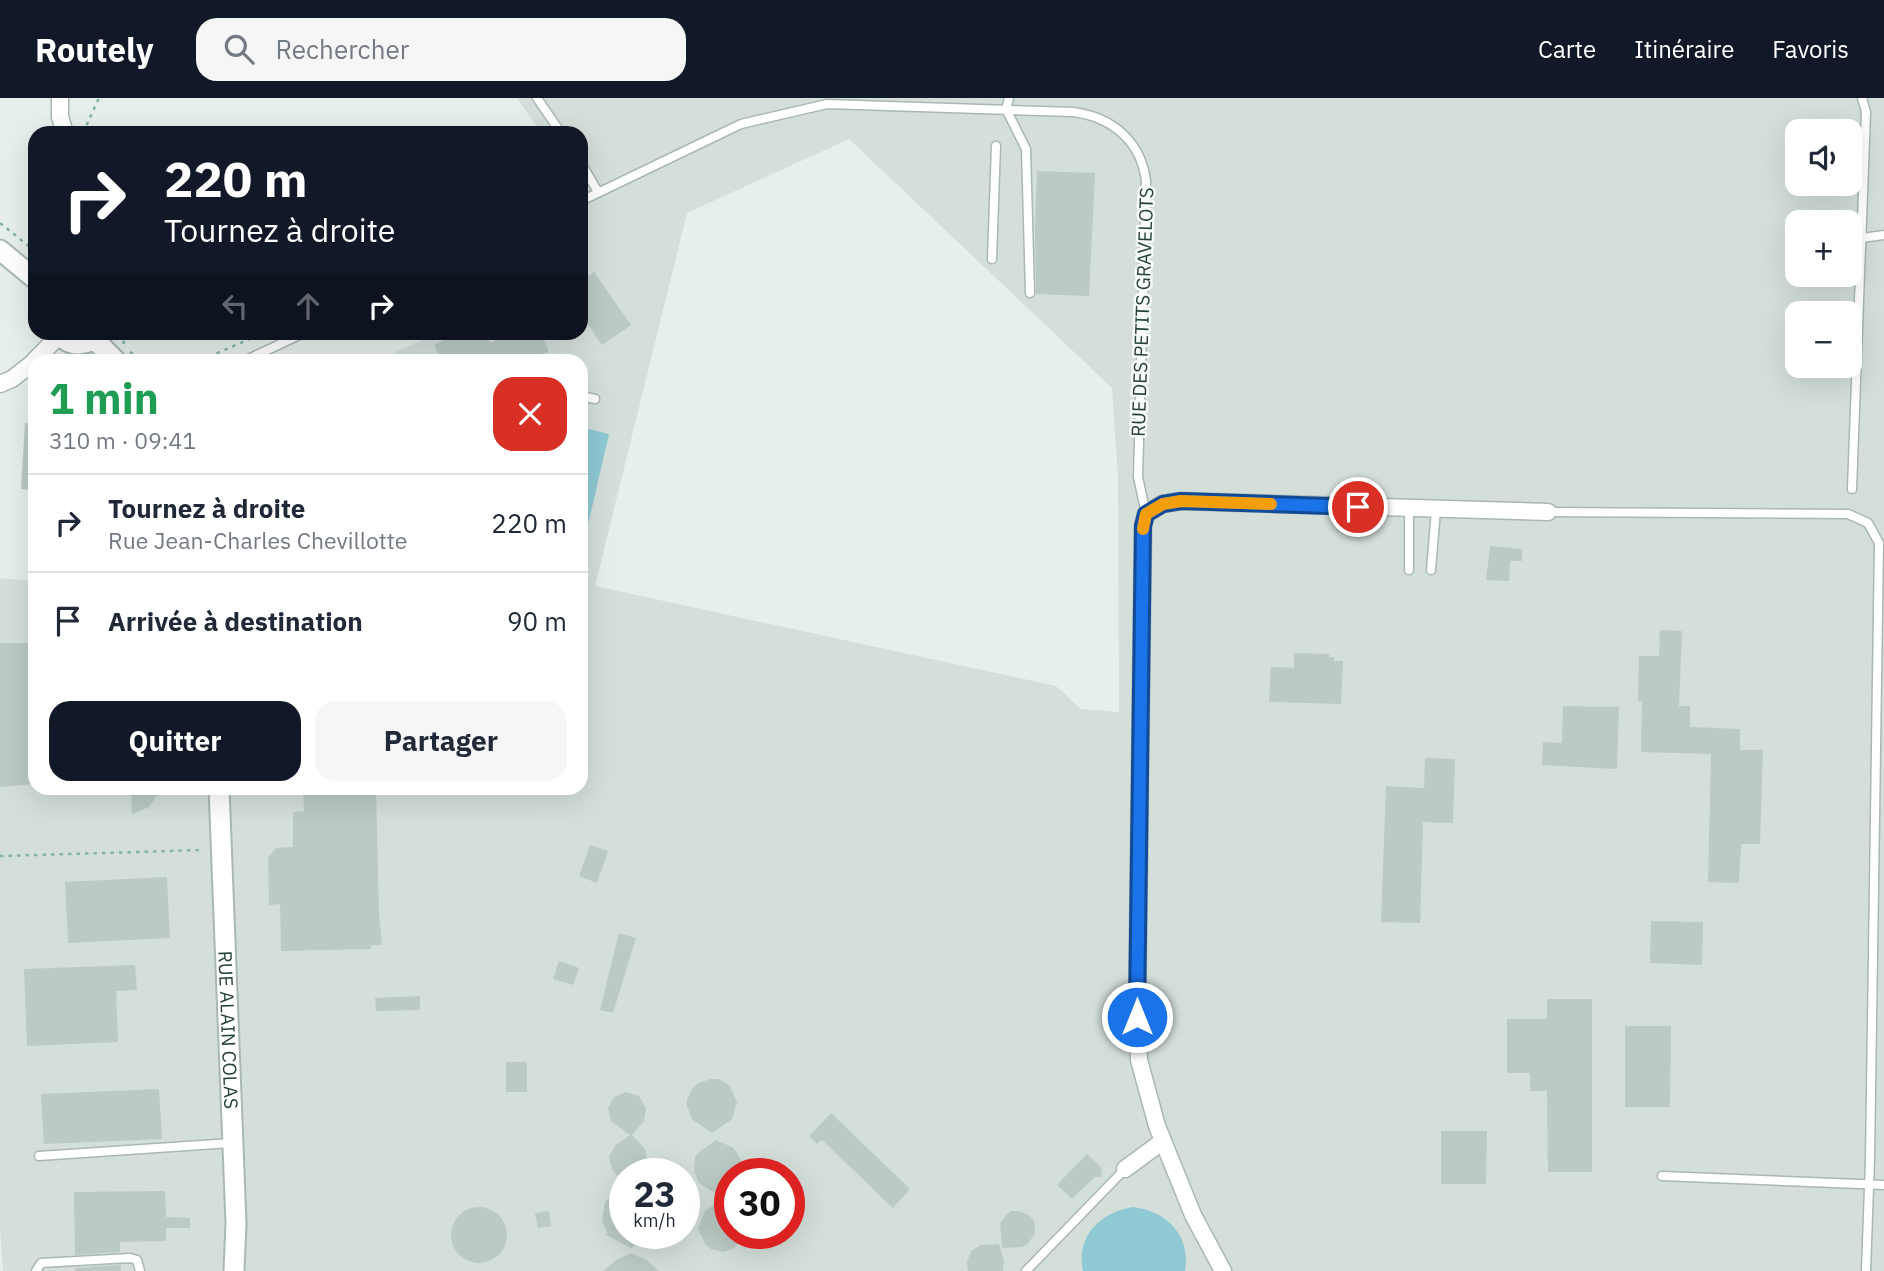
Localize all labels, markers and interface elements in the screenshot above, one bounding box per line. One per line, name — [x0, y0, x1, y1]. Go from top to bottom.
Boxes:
search box — [196, 18, 686, 81]
text: Routely — [35, 28, 154, 71]
icon: search — [220, 30, 258, 68]
text: Rechercher — [276, 32, 409, 66]
text: Carte — [1538, 33, 1596, 65]
text: Itinéraire — [1634, 33, 1734, 65]
text: Favoris — [1772, 33, 1849, 65]
map controls — [1785, 119, 1862, 378]
button: sound — [1785, 119, 1862, 196]
text: 220 m — [164, 147, 308, 210]
icon: right — [49, 154, 140, 245]
street label: RUE DES PETITS GRAVELOTS — [1126, 187, 1158, 437]
text: Tournez à droite — [164, 209, 395, 251]
button: + — [1785, 210, 1862, 287]
icon: left — [216, 287, 254, 325]
icon: ahead — [289, 287, 327, 325]
icon: right — [362, 287, 400, 325]
button: − — [1785, 301, 1862, 378]
text: 1 min — [49, 371, 159, 426]
button: close — [493, 377, 567, 451]
text: 310 m · 09:41 — [49, 425, 196, 455]
pin — [1328, 477, 1388, 537]
icon: arrive — [1339, 488, 1377, 526]
text: Tournez à droite — [108, 491, 305, 525]
icon: right — [49, 504, 87, 542]
text: 220 m — [491, 506, 567, 540]
text: Rue Jean-Charles Chevillotte — [108, 525, 407, 555]
icon: arrive — [49, 602, 87, 640]
text: Arrivée à destination — [108, 604, 363, 638]
text: 90 m — [507, 604, 567, 638]
button: Quitter — [49, 701, 301, 781]
button: Partager — [315, 701, 567, 781]
street label: RUE ALAIN COLAS — [213, 950, 244, 1109]
position arrow — [1100, 980, 1174, 1054]
speed limit sign: 30 — [714, 1158, 805, 1249]
text: 23 — [633, 1171, 676, 1217]
text: km/h — [633, 1209, 676, 1232]

